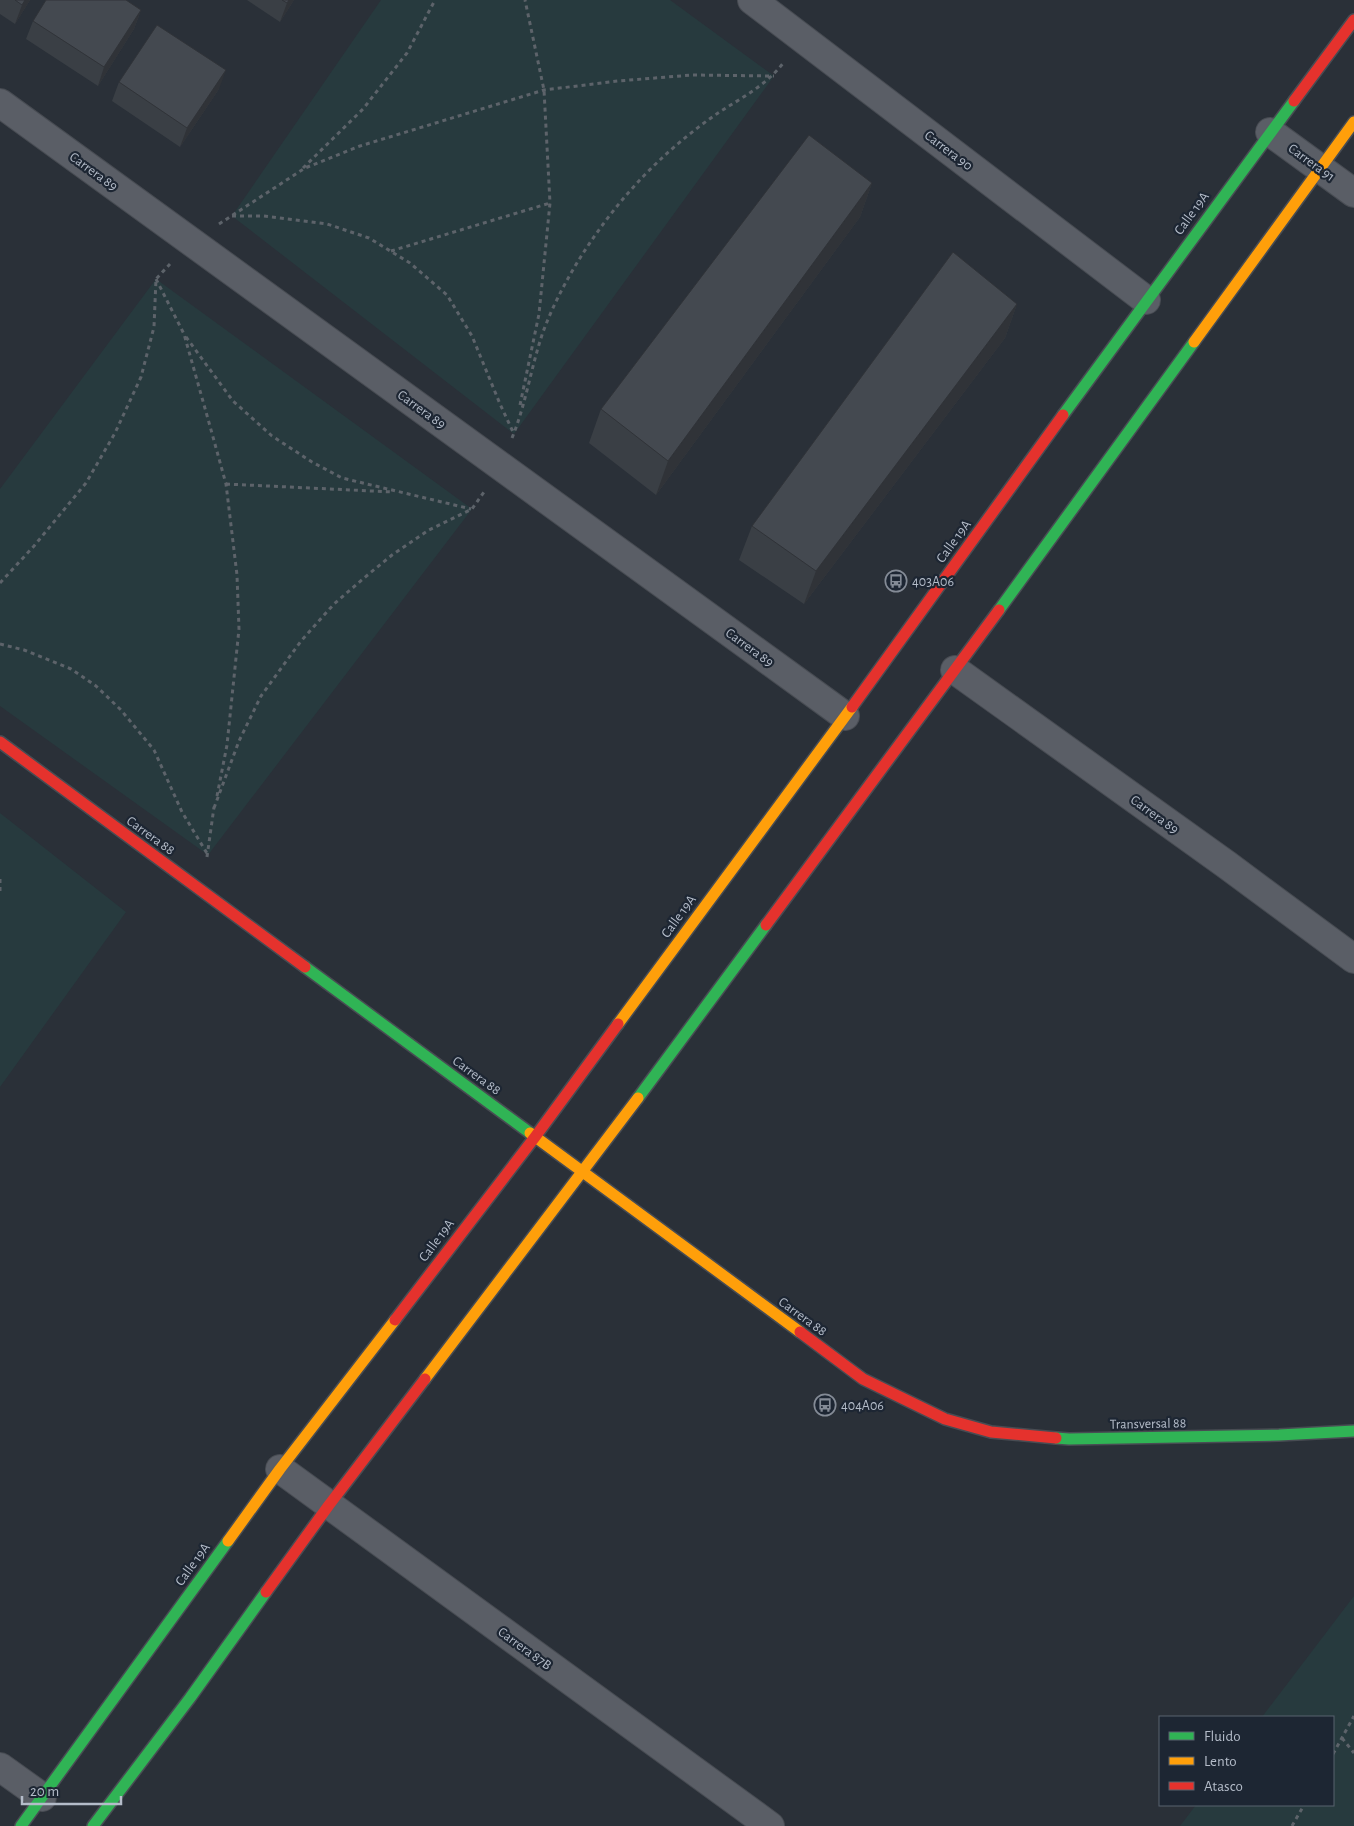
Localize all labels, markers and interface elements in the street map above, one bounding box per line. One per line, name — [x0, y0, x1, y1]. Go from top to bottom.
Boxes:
street label: Carrera 90 — [922, 128, 975, 173]
street label: Carrera 91 — [1286, 141, 1337, 184]
street label: Carrera 89 — [67, 150, 120, 194]
street label: Calle 19A — [1172, 190, 1212, 237]
street label: Carrera 89 — [395, 388, 448, 432]
street label: Calle 19A — [934, 518, 974, 565]
bus stop icon: 403A06 — [884, 569, 908, 593]
place label: 403A06 — [912, 575, 954, 589]
street label: Carrera 89 — [723, 626, 776, 670]
street label: Carrera 89 — [1128, 793, 1181, 837]
street label: Carrera 88 — [124, 814, 177, 858]
street label: Calle 19A — [659, 893, 699, 940]
street label: Carrera 88 — [450, 1054, 503, 1098]
street label: Calle 19A — [416, 1217, 457, 1264]
street label: Carrera 88 — [776, 1295, 829, 1339]
bus stop icon: 404A06 — [813, 1393, 837, 1417]
place label: 404A06 — [841, 1399, 884, 1413]
street label: Transversal 88 — [1110, 1416, 1186, 1432]
street label: Calle 19A — [173, 1541, 213, 1588]
street label: Carrera 87B — [495, 1625, 554, 1673]
legend — [1159, 1716, 1334, 1806]
text: Fluido — [1204, 1729, 1241, 1744]
text: Lento — [1204, 1754, 1237, 1769]
scale bar — [22, 1774, 121, 1806]
text: Atasco — [1204, 1779, 1243, 1794]
text: 20 m — [30, 1784, 59, 1799]

